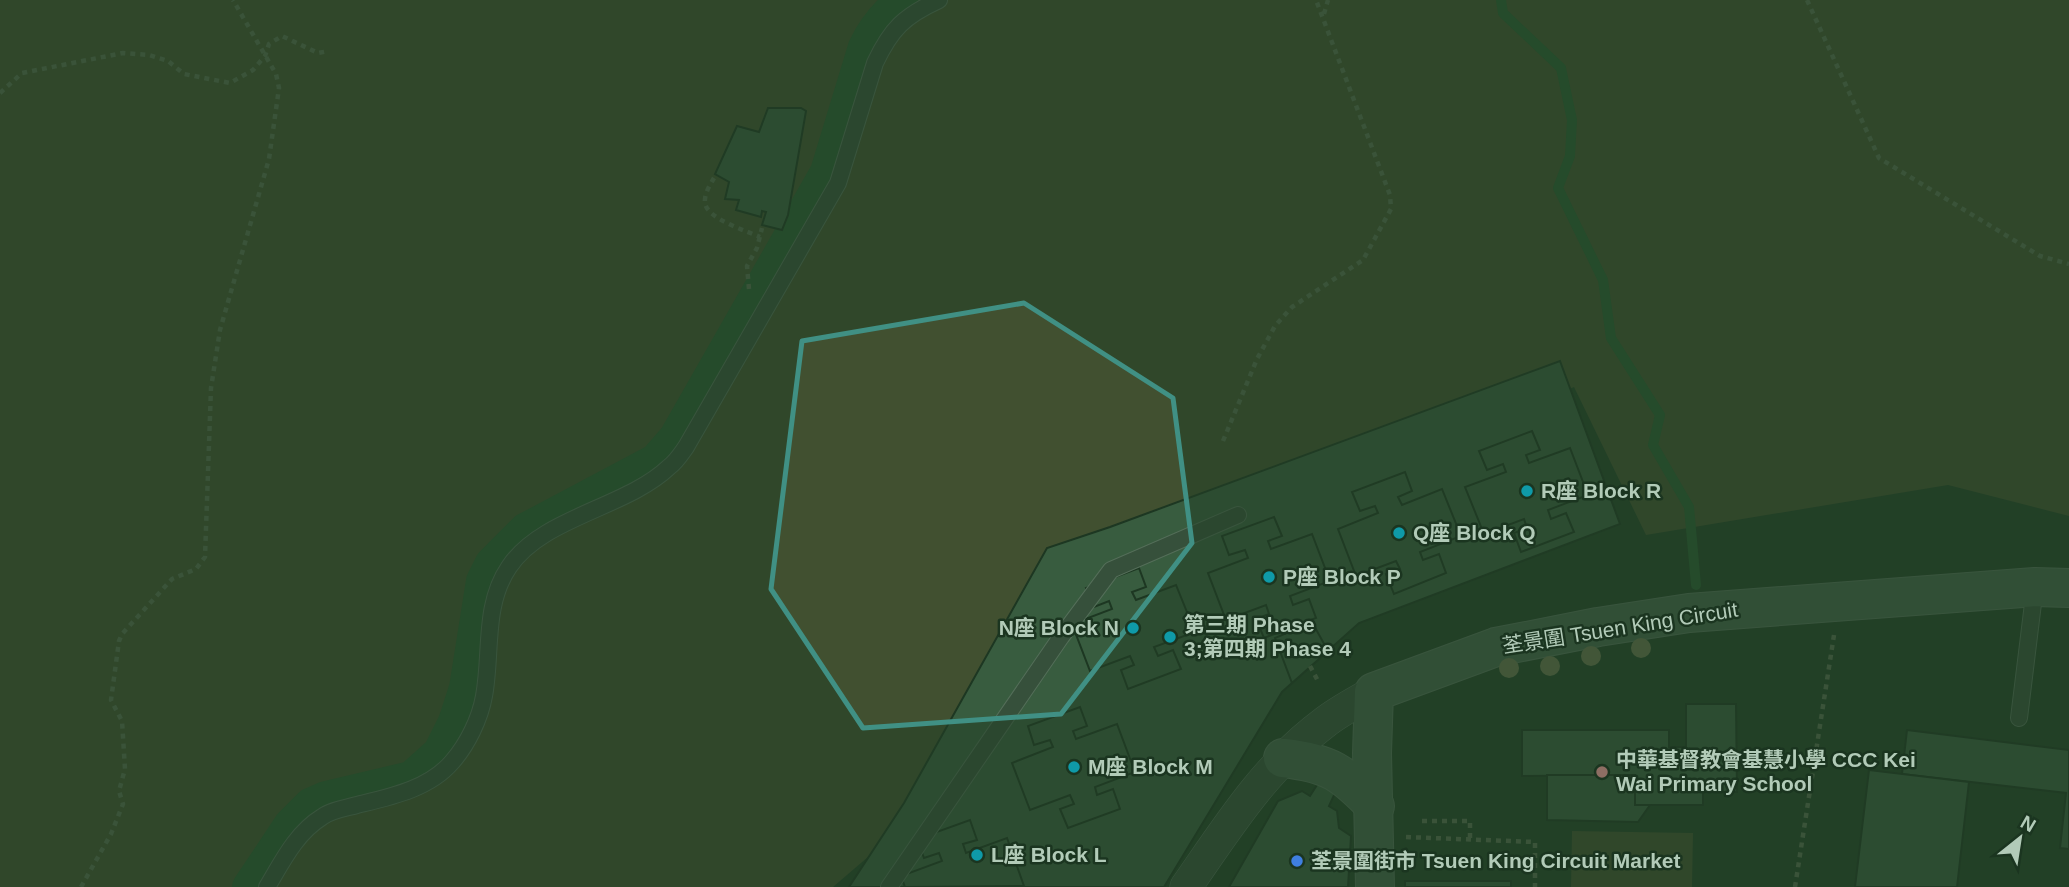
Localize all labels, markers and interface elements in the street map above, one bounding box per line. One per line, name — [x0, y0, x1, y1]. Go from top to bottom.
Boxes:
place label: R座 Block R — [1541, 479, 1661, 502]
marker: R座 Block R — [1519, 483, 1535, 499]
place label: Q座 Block Q — [1413, 521, 1536, 544]
marker: Q座 Block Q — [1391, 525, 1407, 541]
place label: P座 Block P — [1283, 565, 1401, 588]
marker: P座 Block P — [1261, 569, 1277, 585]
street label: 荃景圍 Tsuen King Circuit — [1501, 598, 1739, 657]
place label: 第三期 Phase 3;第四期 Phase 4 — [1184, 613, 1351, 660]
place label: N座 Block N — [999, 616, 1119, 639]
marker: N座 Block N — [1125, 620, 1141, 636]
marker: 第三期 Phase 3;第四期 Phase 4 — [1162, 629, 1178, 645]
place label: 中華基督教會基慧小學 CCC Kei Wai Primary School — [1616, 748, 1916, 795]
place label: M座 Block M — [1088, 755, 1213, 778]
marker: M座 Block M — [1066, 759, 1082, 775]
marker: 中華基督教會基慧小學 CCC Kei Wai Primary School — [1594, 764, 1610, 780]
north arrow — [1985, 803, 2055, 873]
text: N — [2017, 811, 2039, 836]
place label: L座 Block L — [991, 843, 1107, 866]
marker: L座 Block L — [969, 847, 985, 863]
place label: 荃景圍街市 Tsuen King Circuit Market — [1311, 849, 1680, 872]
marker: 荃景圍街市 Tsuen King Circuit Market — [1289, 853, 1305, 869]

